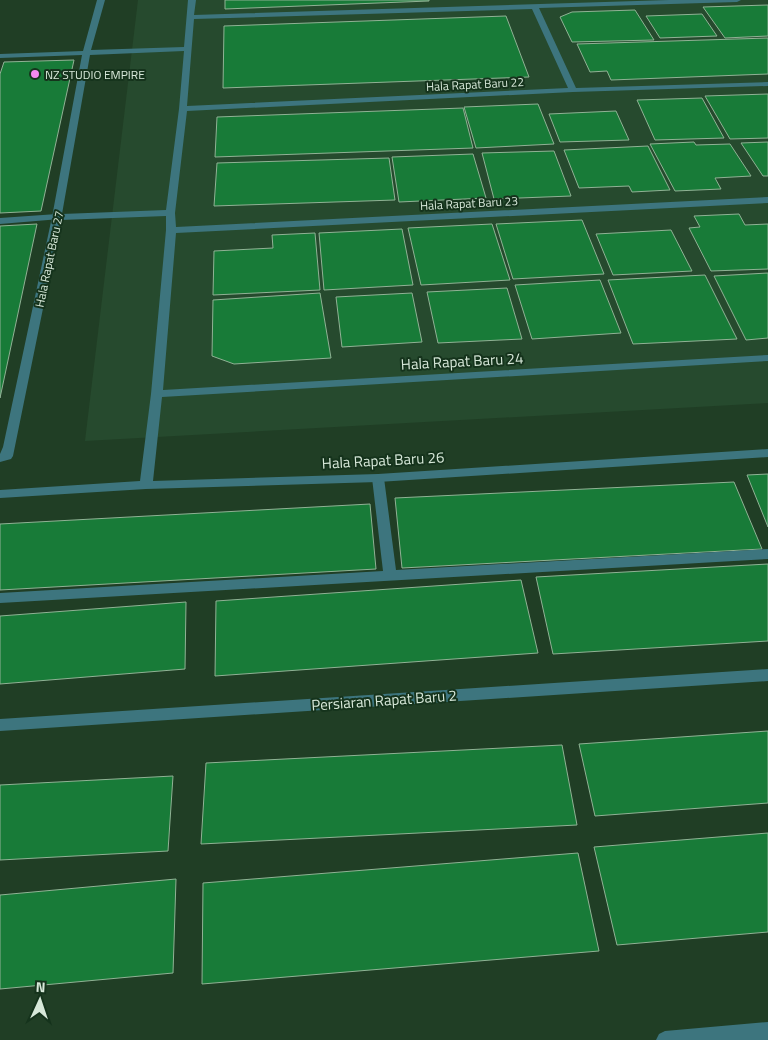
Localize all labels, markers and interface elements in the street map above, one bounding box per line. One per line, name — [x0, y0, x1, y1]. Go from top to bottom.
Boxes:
place label: NZ STUDIO EMPIRE — [45, 65, 145, 84]
marker: NZ STUDIO EMPIRE — [29, 68, 41, 80]
street label: Hala Rapat Baru 22 — [425, 72, 525, 96]
street label: Hala Rapat Baru 23 — [419, 191, 519, 215]
street label: Hala Rapat Baru 27 — [30, 209, 68, 309]
street label: Hala Rapat Baru 24 — [400, 346, 524, 376]
street label: Hala Rapat Baru 26 — [321, 445, 445, 475]
street label: Persiaran Rapat Baru 2 — [310, 683, 458, 717]
north arrow — [15, 975, 65, 1025]
text: N — [35, 976, 46, 997]

